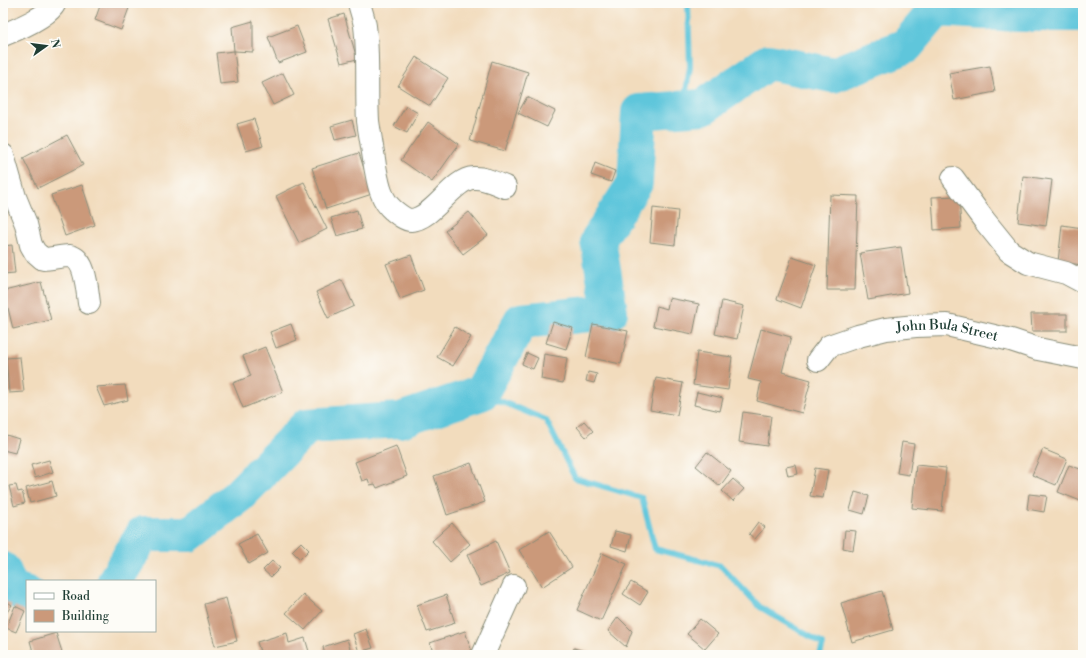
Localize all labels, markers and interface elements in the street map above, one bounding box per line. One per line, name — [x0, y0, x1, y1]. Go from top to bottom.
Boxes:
north arrow — [26, 26, 66, 66]
text: N — [47, 38, 63, 50]
street label: John Bula Street — [894, 316, 1000, 346]
legend — [26, 580, 156, 632]
text: Road — [62, 589, 90, 604]
text: Building — [61, 609, 110, 624]

